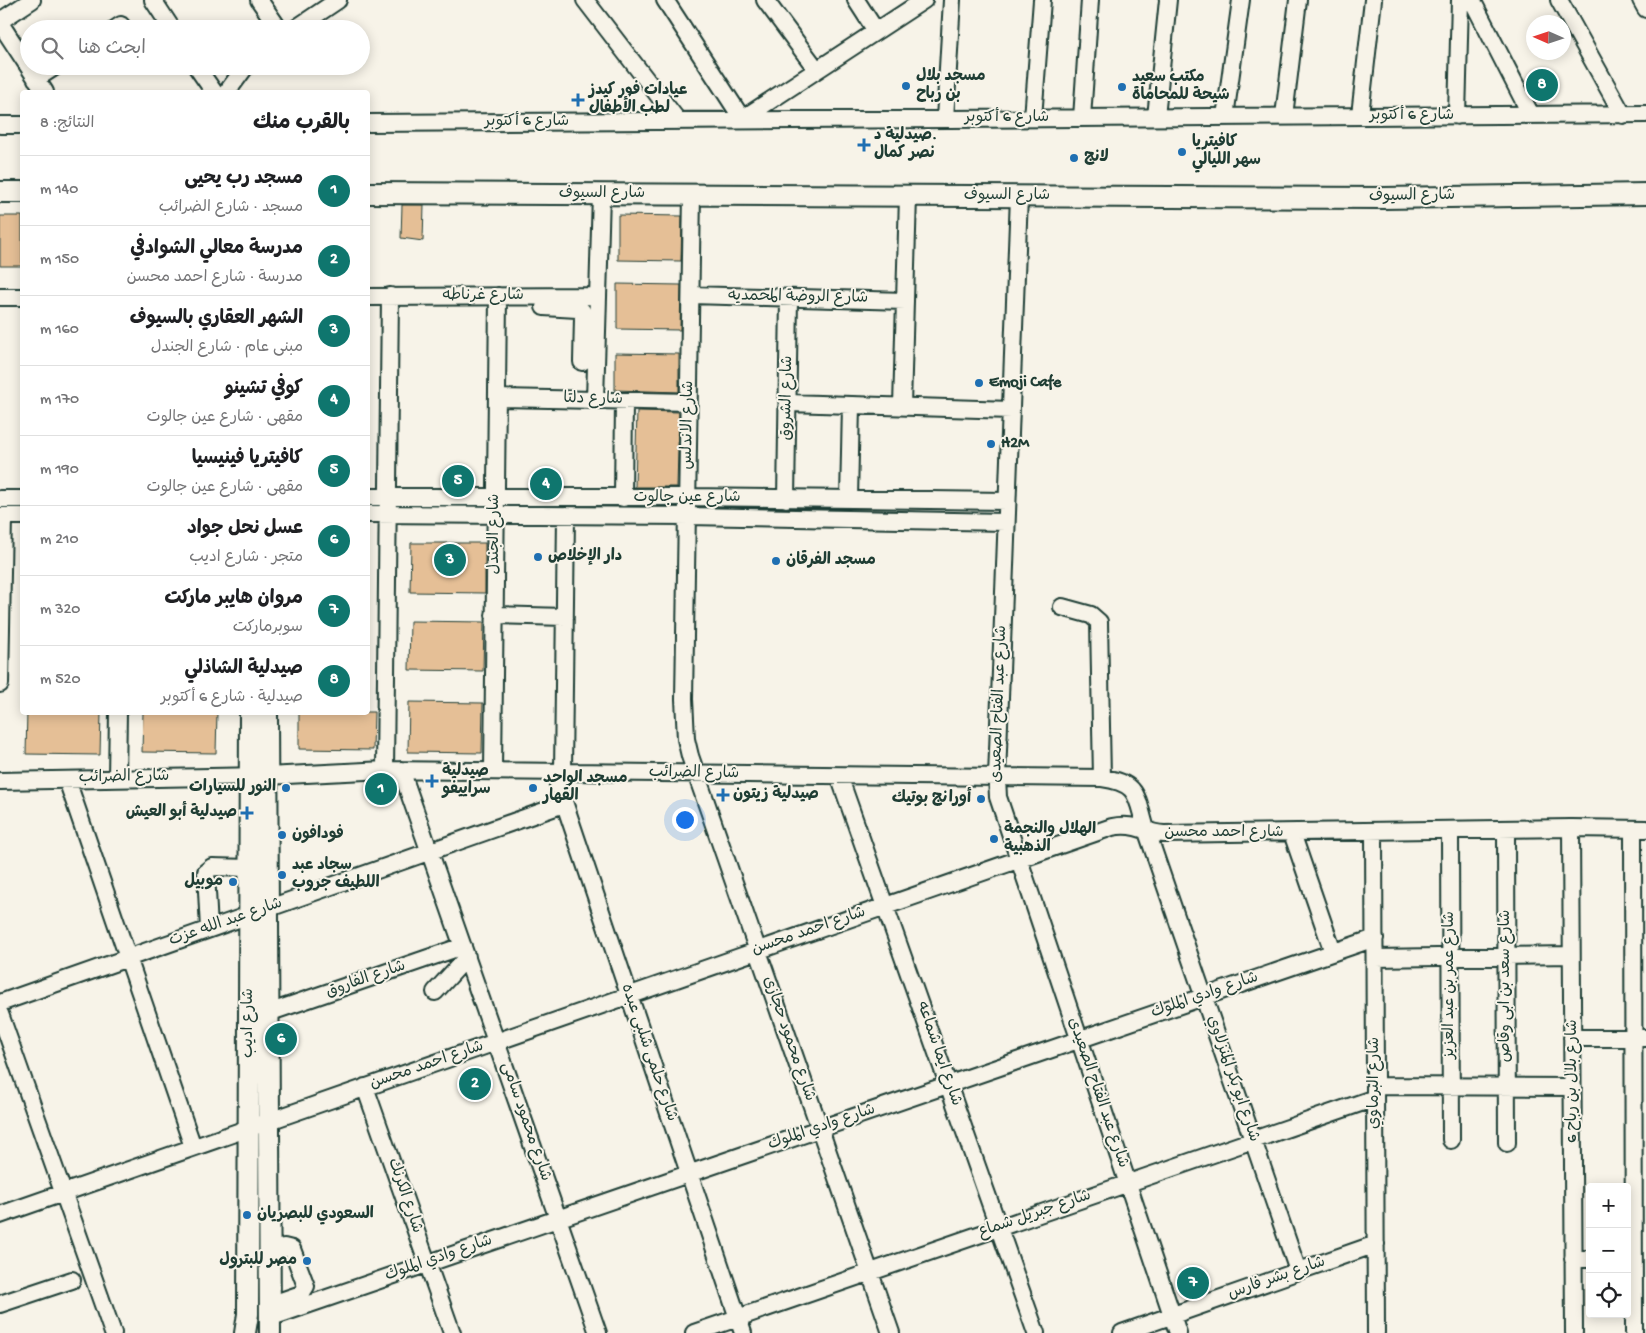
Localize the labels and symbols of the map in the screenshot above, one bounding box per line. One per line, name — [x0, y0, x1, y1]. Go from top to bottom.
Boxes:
north arrow — [1526, 15, 1571, 60]
pin: 8 — [1526, 66, 1558, 104]
place label: مسجد بلال بن رباح — [916, 67, 985, 105]
place label: مكتب سعيد شيحة للمحاماة — [1132, 68, 1229, 106]
place label: عيادات فور كيدز لطب الأطفال — [587, 80, 688, 119]
marker: مسجد بلال بن رباح — [900, 80, 912, 92]
marker: مكتب سعيد شيحة للمحاماة — [1116, 81, 1128, 93]
marker: عيادات فور كيدز لطب الأطفال — [571, 93, 585, 107]
street label: شارع 6 أكتوبر — [1368, 105, 1454, 126]
street label: شارع 6 أكتوبر — [963, 107, 1049, 128]
street label: شارع 6 أكتوبر — [483, 111, 569, 132]
place label: صيدلية د. نصر كمال — [874, 126, 937, 164]
place label: كافيتريا سهر الليالي — [1192, 132, 1261, 173]
marker: صيدلية د. نصر كمال — [858, 139, 870, 151]
marker: كافيتريا سهر الليالي — [1176, 146, 1188, 158]
place label: لانج — [1084, 148, 1109, 168]
marker: لانج — [1068, 152, 1080, 164]
street label: شارع السيوف — [559, 185, 645, 204]
street label: شارع السيوف — [964, 187, 1050, 206]
street label: شارع السيوف — [1369, 187, 1455, 207]
street label: شارع الروضة المحمديه — [728, 286, 868, 309]
street label: شارع غرناطه — [442, 287, 524, 306]
street label: شارع الشروق — [778, 355, 798, 441]
place label: Emoji Cafe — [989, 373, 1062, 393]
marker: Emoji Cafe — [973, 377, 985, 389]
street label: شارع الاندلس — [679, 380, 699, 470]
street label: شارع دلتا — [563, 390, 623, 410]
place label: H2M — [1001, 435, 1030, 454]
marker: H2M — [985, 438, 997, 450]
pin: 5 — [442, 462, 474, 500]
pin: 4 — [530, 465, 562, 503]
street label: شارع عين جالوت — [633, 489, 741, 508]
street label: شارع الجندل — [486, 493, 505, 575]
pin: 3 — [434, 541, 466, 579]
place label: دار الإخلاص — [548, 547, 622, 567]
place label: مسجد الفرقان — [786, 550, 876, 571]
marker: دار الإخلاص — [532, 551, 544, 563]
marker: مسجد الفرقان — [770, 555, 782, 567]
street label: شارع عبد الفتاح الصعيدى — [988, 625, 1012, 783]
place label: صيدلية سراييفو — [441, 762, 491, 800]
street label: شارع الضرائب — [649, 764, 739, 784]
street label: شارع الضرائب — [79, 768, 169, 788]
place label: مسجد الواحد القهار — [541, 769, 627, 807]
pin: 1 — [365, 770, 397, 808]
marker: صيدلية سراييفو — [426, 775, 438, 787]
place label: النور للسيارات — [189, 778, 276, 798]
marker: النور للسيارات — [280, 782, 292, 794]
marker: مسجد الواحد القهار — [527, 782, 539, 794]
place label: صيدلية زيتون — [733, 785, 819, 805]
place label: أورانج بوتيك — [892, 786, 972, 809]
marker: صيدلية زيتون — [717, 789, 729, 801]
marker: أورانج بوتيك — [975, 793, 987, 805]
place label: صيدلية أبو العيش — [126, 800, 237, 823]
marker: صيدلية أبو العيش — [241, 807, 253, 819]
your location — [672, 807, 698, 833]
place label: الهلال والنجمة الذهبية — [1004, 820, 1096, 858]
place label: فودافون — [292, 824, 344, 845]
street label: شارع احمد محسن — [1164, 824, 1284, 843]
marker: فودافون — [276, 829, 288, 841]
marker: الهلال والنجمة الذهبية — [988, 833, 1000, 845]
place label: سجاد عبد اللطيف جروب — [292, 856, 380, 894]
marker: سجاد عبد اللطيف جروب — [276, 869, 288, 881]
place label: موبيل — [184, 872, 223, 892]
marker: موبيل — [227, 876, 239, 888]
street label: شارع عبد الله عزت — [167, 895, 285, 951]
street label: شارع احمد محسن — [749, 904, 869, 960]
street label: شارع سعد بن ابى وقاص — [1497, 910, 1516, 1062]
street label: شارع عمر بن عبد العزيز — [1441, 911, 1460, 1061]
street label: شارع الفاروق — [324, 957, 408, 1003]
street label: شارع وادي الملوك — [1149, 969, 1261, 1023]
street label: شارع محمود حجازى — [758, 974, 818, 1104]
street label: شارع حلمى شلبى عبده — [616, 982, 680, 1124]
street label: شارع اديب — [240, 988, 259, 1058]
street label: شارع ايما شماعه — [911, 999, 965, 1109]
street label: شارع ابو بكر المنزلاوي — [1201, 1013, 1263, 1145]
street label: شارع عبد الفتاح الصعيدى — [1062, 1015, 1132, 1171]
street label: شارع بلال بن رباح 6 — [1564, 1019, 1583, 1143]
pin: 6 — [265, 1020, 297, 1058]
street label: شارع البرماوي — [1366, 1037, 1385, 1129]
street label: شارع احمد محسن — [367, 1038, 487, 1094]
street label: شارع محمود سامى — [496, 1060, 554, 1184]
pin: 2 — [459, 1065, 491, 1103]
street label: شارع وادي الملوك — [766, 1101, 878, 1155]
street label: شارع الكرنك — [382, 1156, 427, 1236]
street label: شارع جبريل شماع — [976, 1187, 1094, 1243]
place label: السعودي للبصريان — [257, 1205, 374, 1225]
marker: السعودي للبصريان — [241, 1209, 253, 1221]
street label: شارع وادي الملوك — [383, 1232, 495, 1286]
place label: مصر للبترول — [219, 1251, 297, 1271]
street label: شارع بشر فارس — [1226, 1253, 1328, 1305]
marker: مصر للبترول — [301, 1255, 313, 1267]
pin: 7 — [1177, 1264, 1209, 1302]

